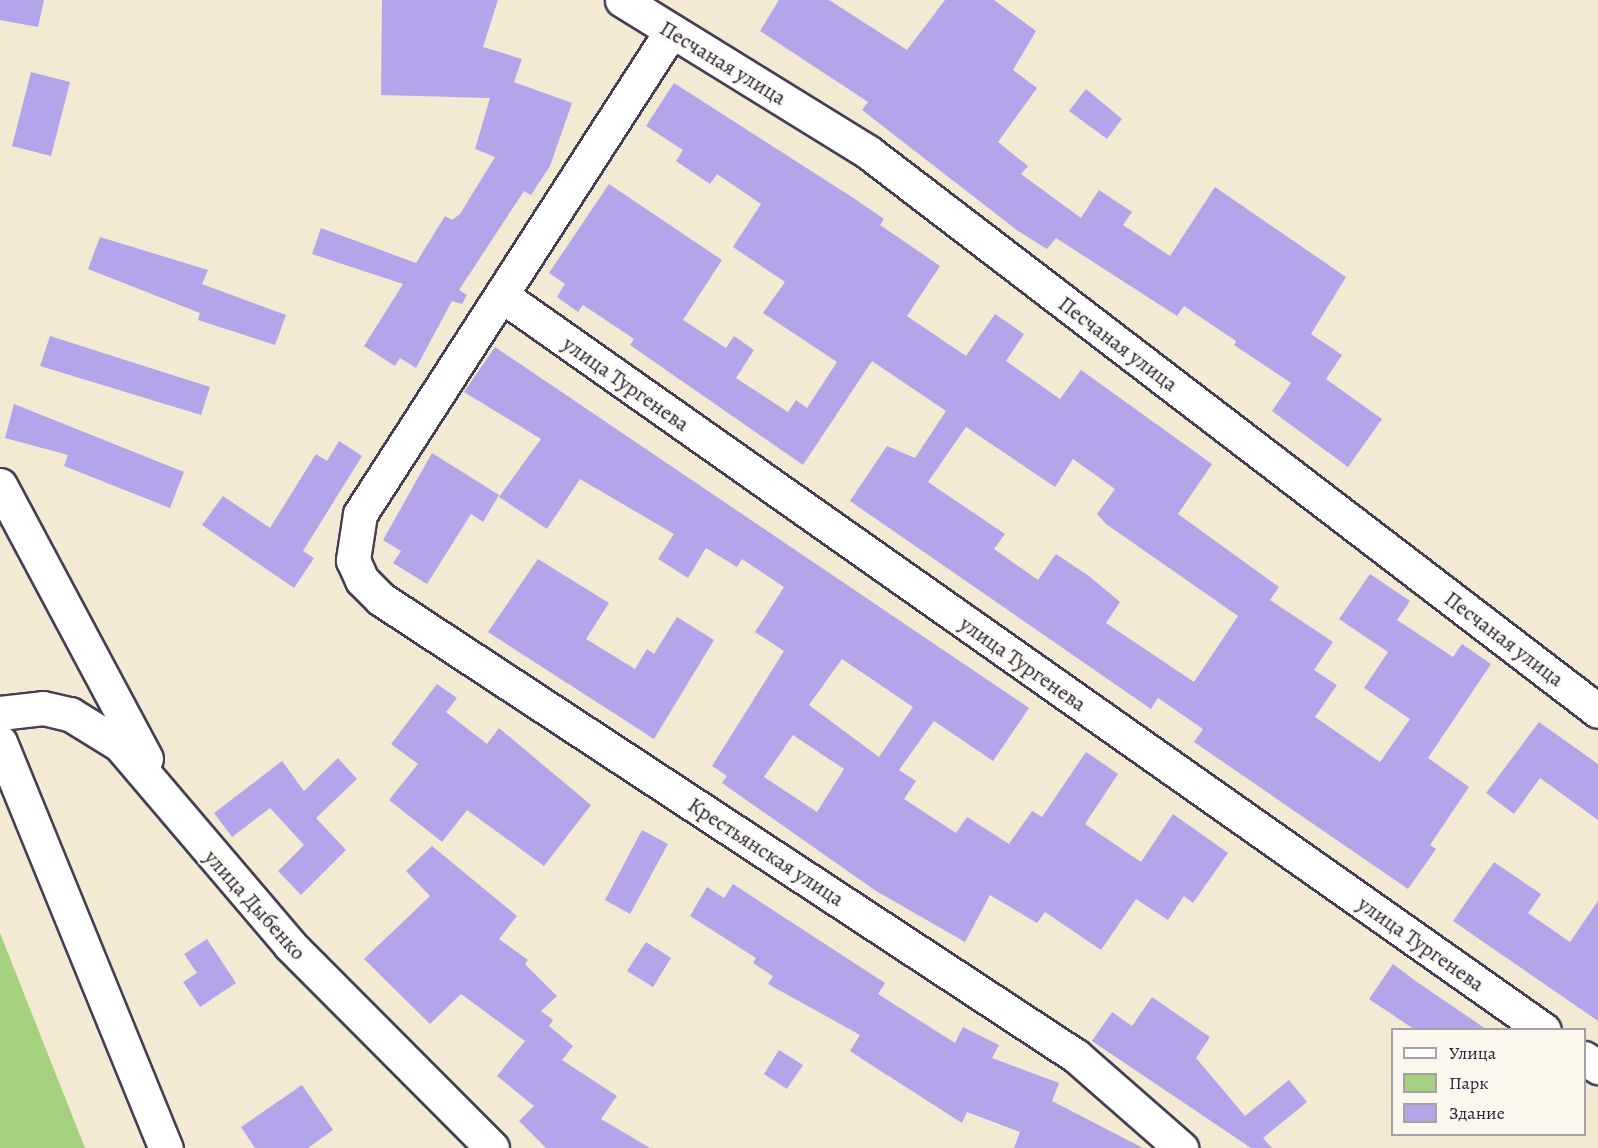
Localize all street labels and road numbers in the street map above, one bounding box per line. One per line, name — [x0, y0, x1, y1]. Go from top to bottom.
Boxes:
street label: Песчаная улица — [655, 15, 791, 111]
street label: Песчаная улица — [1053, 291, 1183, 397]
street label: улица Тургенева — [558, 331, 694, 437]
street label: Песчаная улица — [1439, 586, 1569, 692]
street label: улица Тургенева — [955, 611, 1091, 717]
street label: Крестьянская улица — [683, 792, 849, 912]
street label: улица Дыбенко — [199, 845, 311, 965]
street label: улица Тургенева — [1353, 891, 1489, 997]

